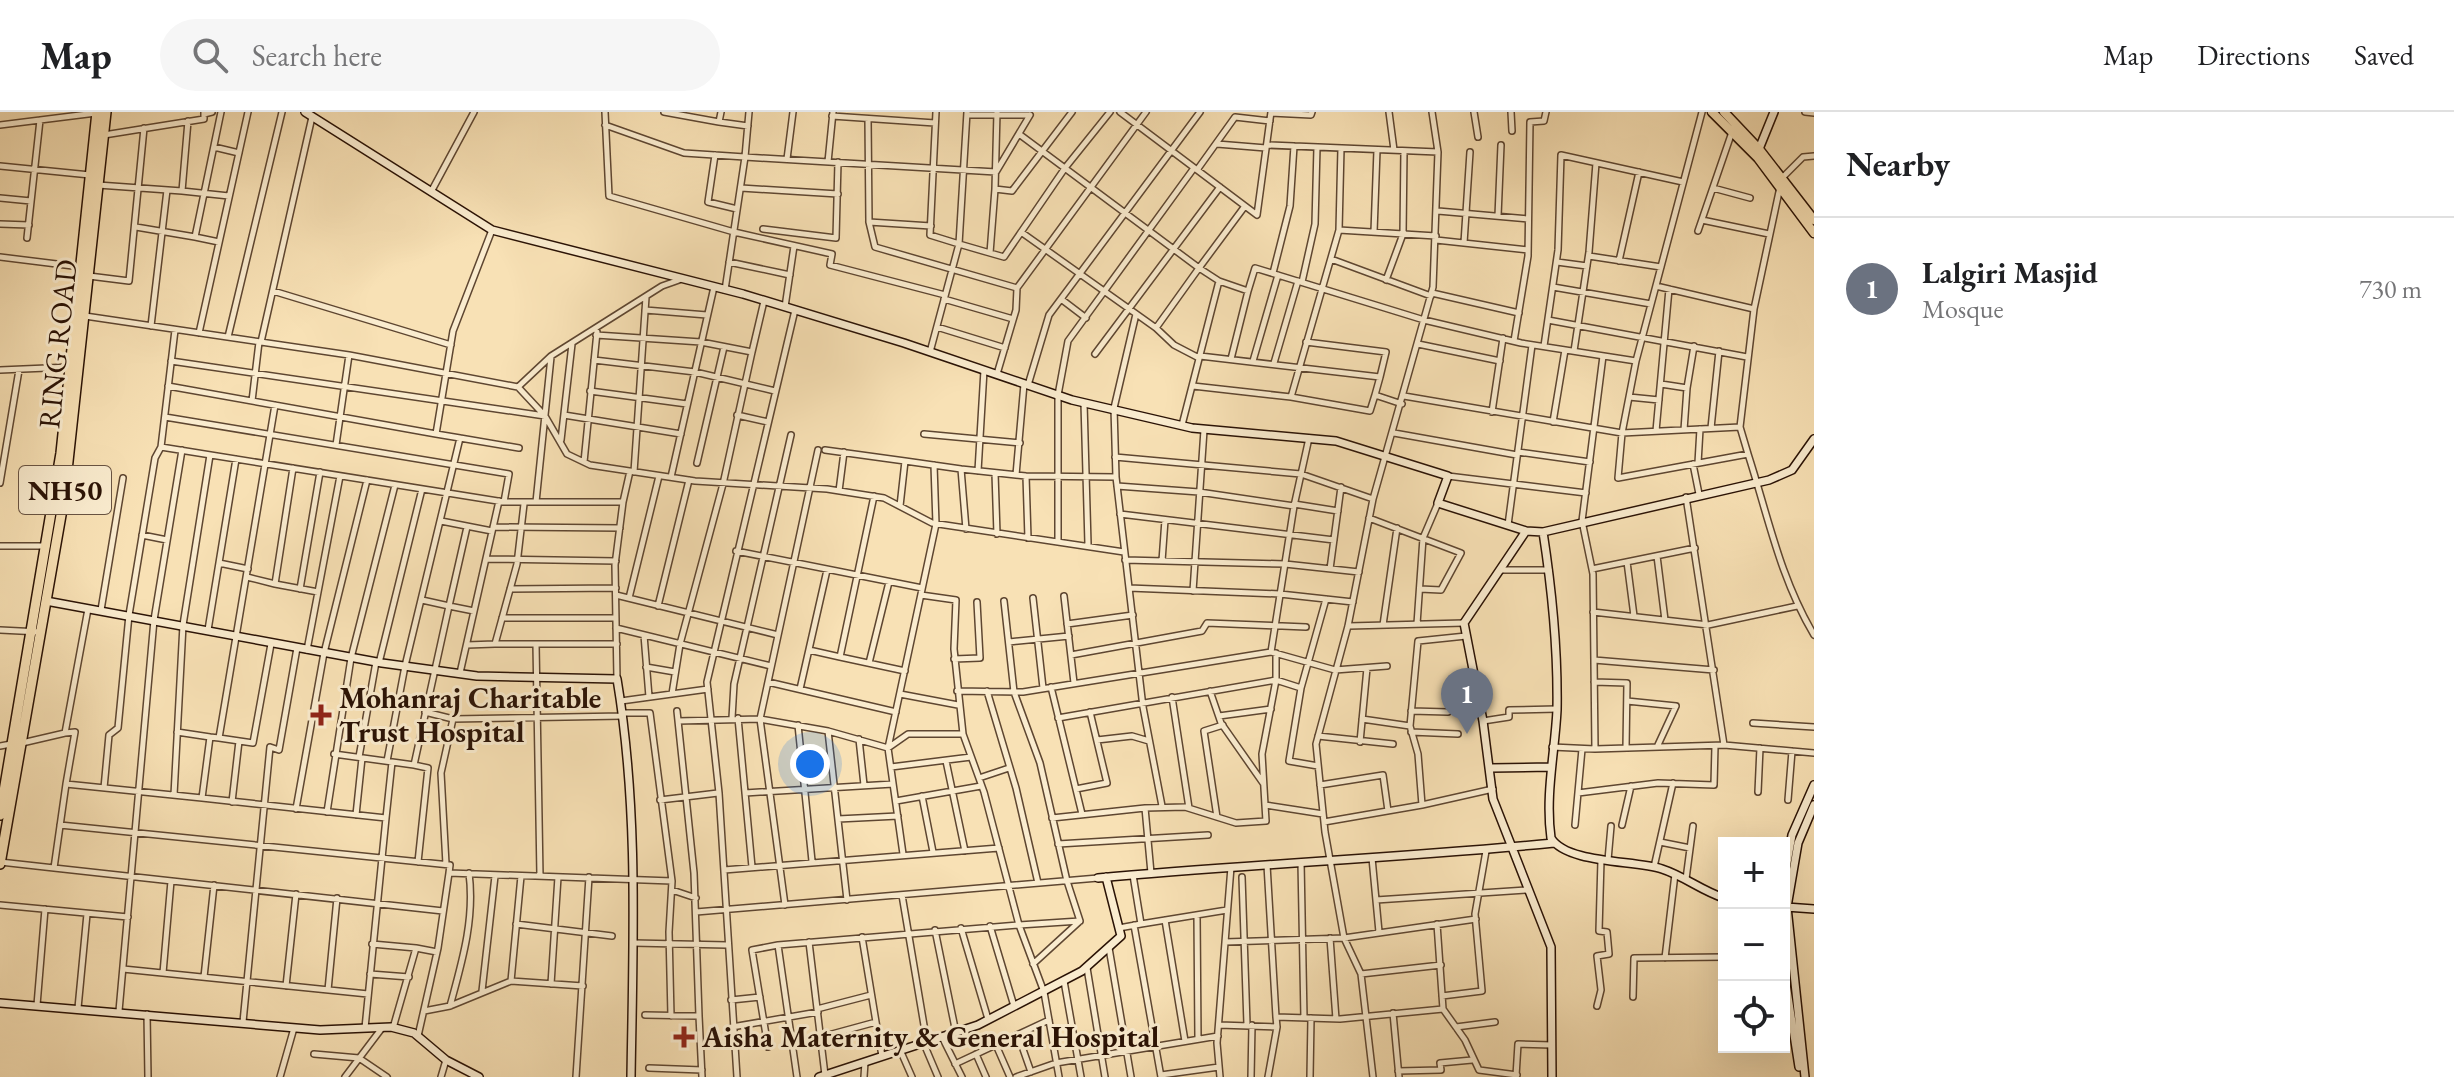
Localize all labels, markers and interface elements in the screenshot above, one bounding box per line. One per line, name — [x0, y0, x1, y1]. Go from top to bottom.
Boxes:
search box — [160, 19, 720, 91]
text: Map — [40, 31, 112, 80]
icon: search — [188, 33, 232, 77]
text: Search here — [252, 36, 382, 75]
text: Map — [2103, 37, 2153, 73]
text: Directions — [2197, 37, 2310, 73]
text: Saved — [2354, 37, 2414, 73]
text: Nearby — [1846, 142, 1950, 186]
text: Lalgiri Masjid — [1922, 253, 2098, 292]
street label: RING ROAD — [29, 257, 86, 431]
text: 1 — [1865, 272, 1879, 306]
text: 730 m — [2359, 272, 2422, 306]
text: Mosque — [1922, 292, 2004, 326]
road number: NH50 — [19, 466, 111, 514]
pin: 1 — [1441, 668, 1493, 734]
place label: Mohanraj Charitable Trust Hospital — [339, 678, 601, 751]
marker: Mohanraj Charitable Trust Hospital — [310, 704, 332, 726]
your location — [790, 744, 830, 784]
map controls — [1718, 837, 1790, 1053]
button: + — [1718, 837, 1790, 909]
button: − — [1718, 909, 1790, 981]
button: locate — [1718, 981, 1790, 1053]
place label: Aisha Maternity & General Hospital — [701, 1017, 1160, 1056]
marker: Aisha Maternity & General Hospital — [673, 1026, 695, 1048]

